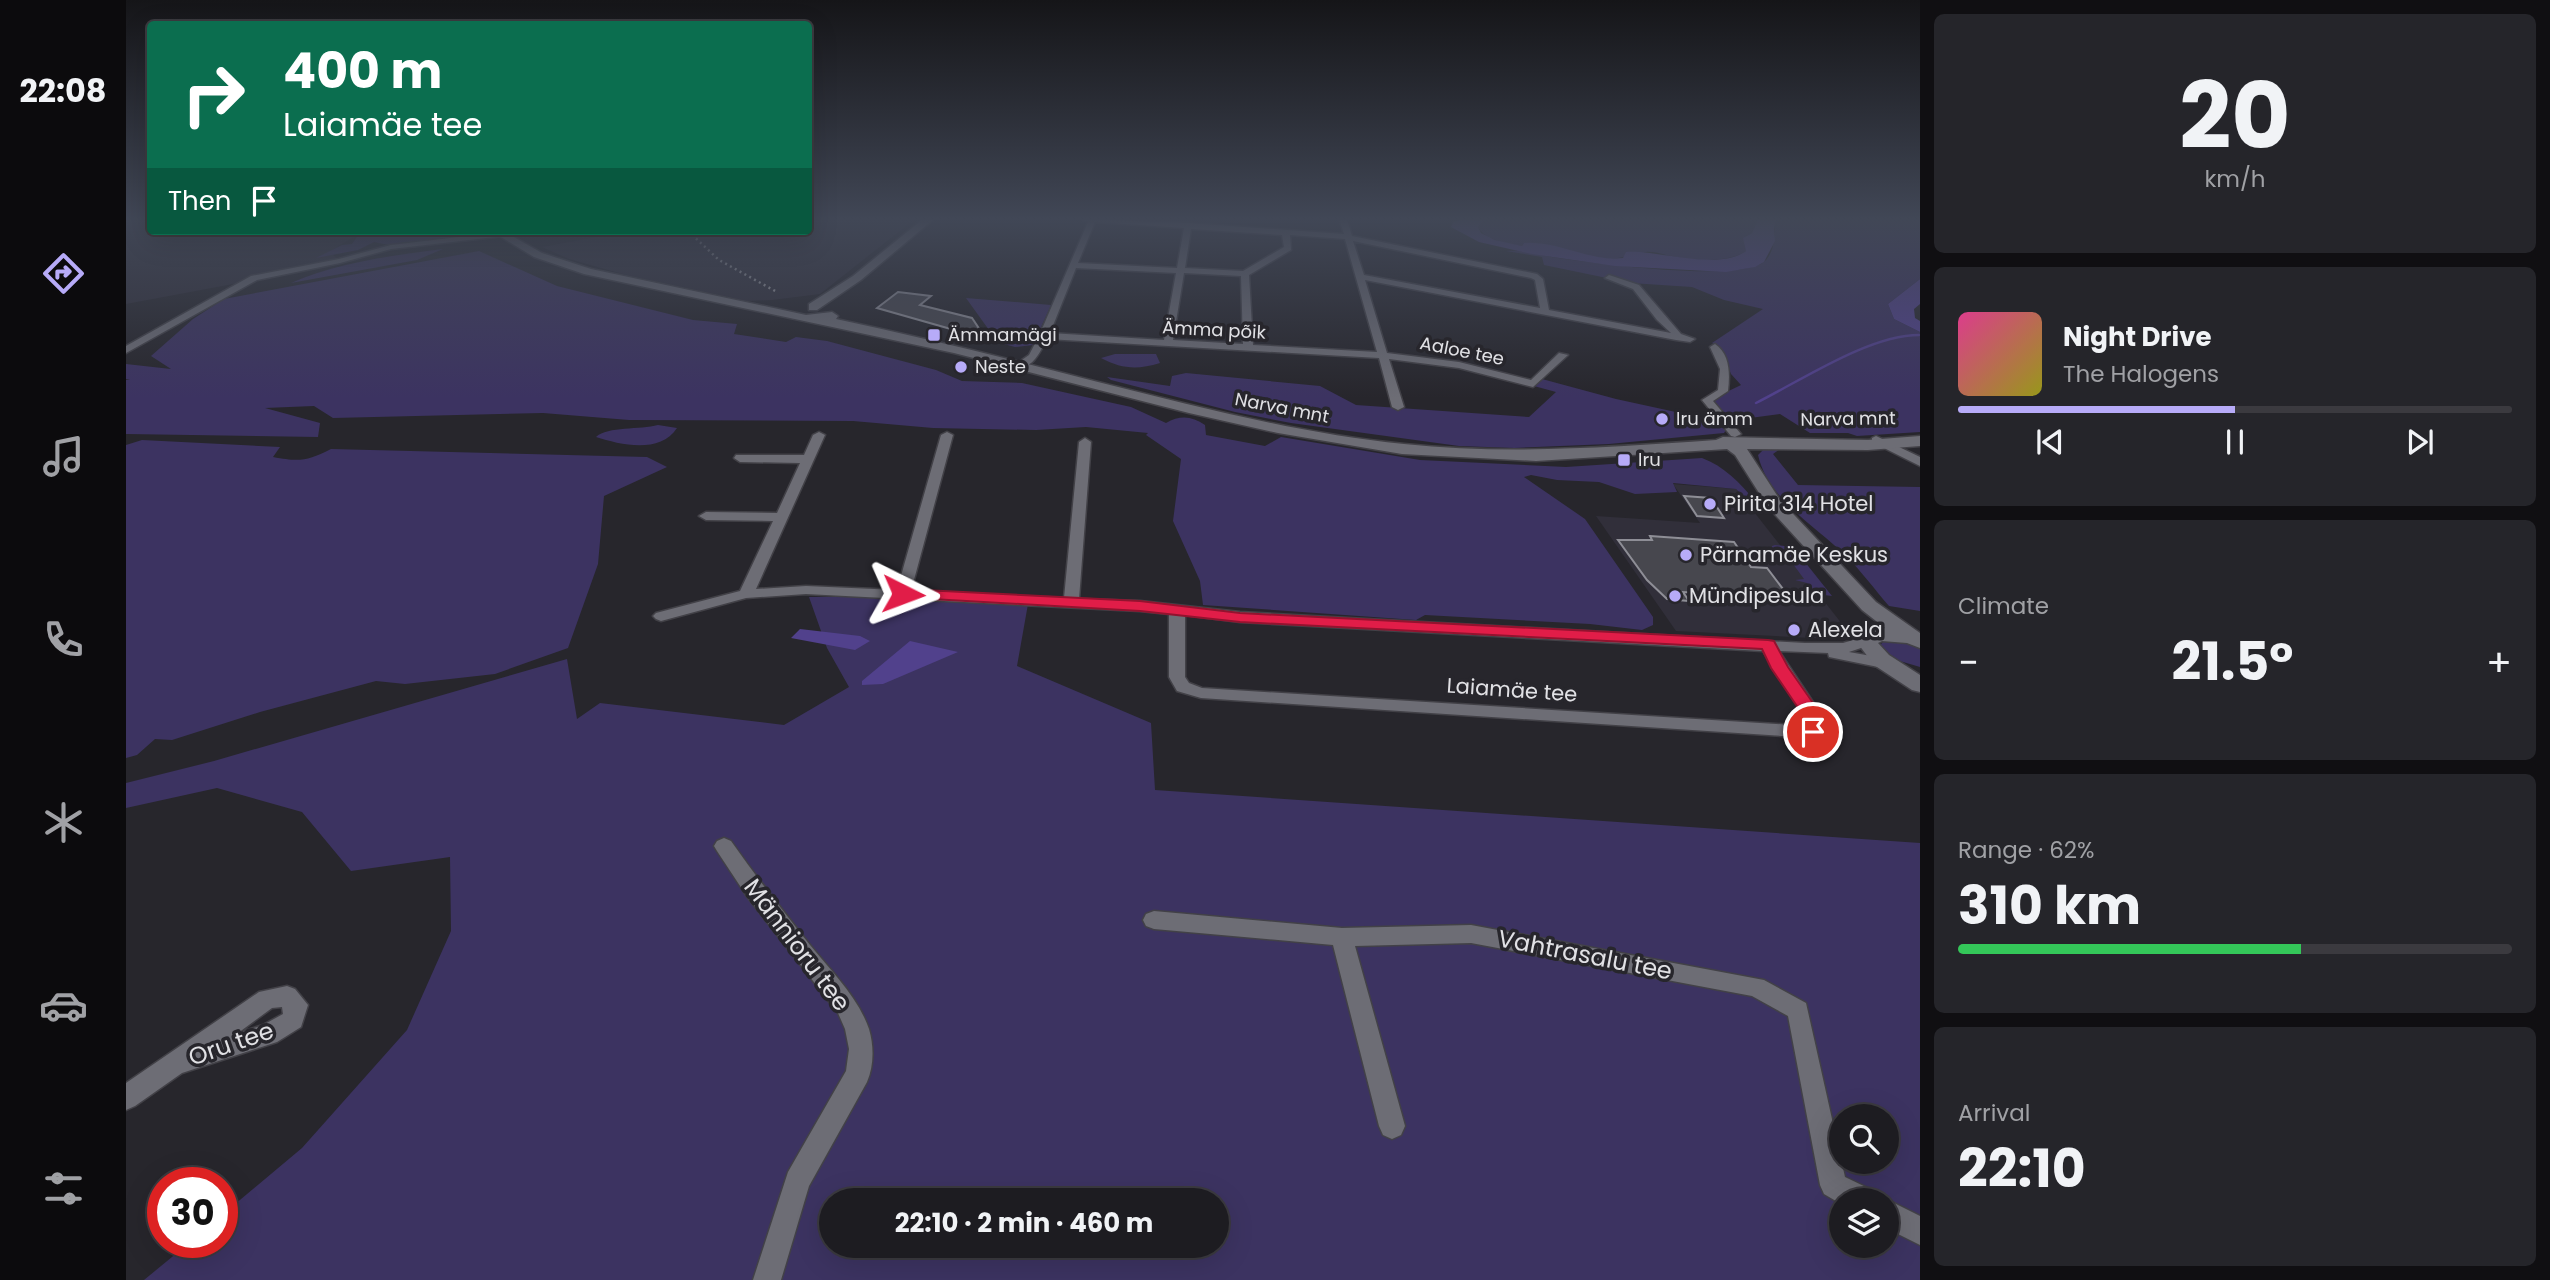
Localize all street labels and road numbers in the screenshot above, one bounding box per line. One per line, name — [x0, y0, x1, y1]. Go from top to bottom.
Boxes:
street label: Ämma põik — [1162, 314, 1267, 345]
street label: Aaloe tee — [1418, 330, 1506, 371]
street label: Narva mnt — [1233, 386, 1331, 429]
street label: Narva mnt — [1800, 405, 1896, 432]
street label: Laiamäe tee — [1446, 670, 1578, 709]
street label: Männioru tee — [737, 872, 858, 1018]
street label: Vahtrasalu tee — [1495, 921, 1675, 988]
street label: Oru tee — [184, 1014, 278, 1073]

